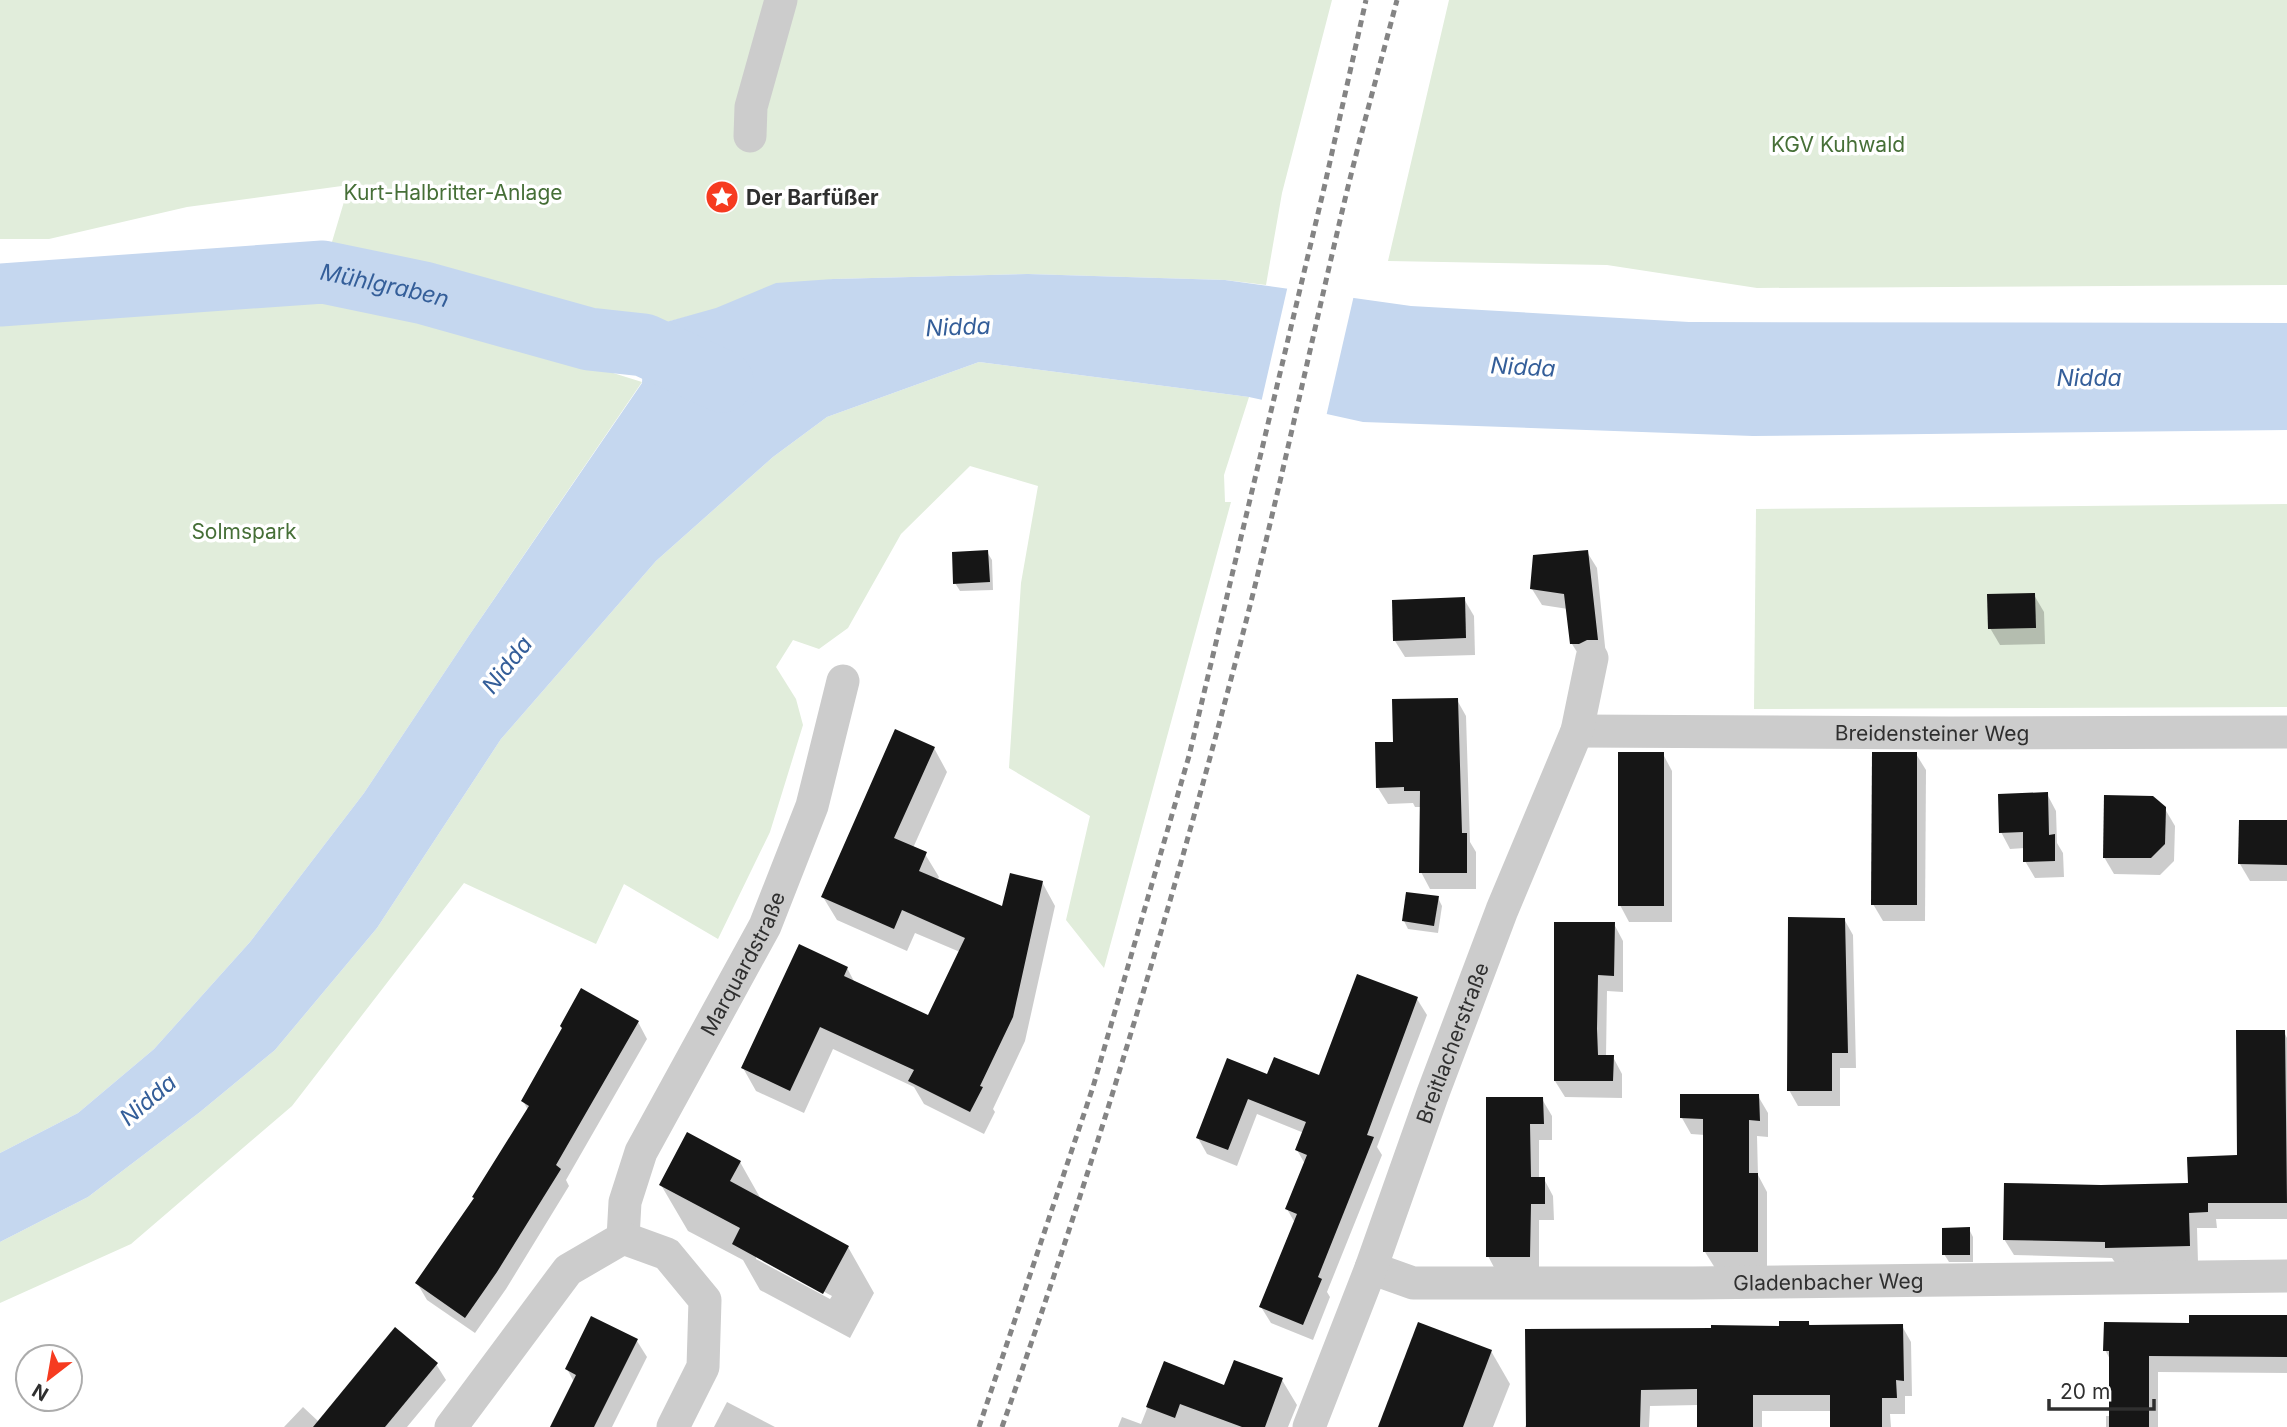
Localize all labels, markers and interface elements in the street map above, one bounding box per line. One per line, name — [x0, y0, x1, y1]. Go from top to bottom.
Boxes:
park label: KGV Kuhwald — [1771, 132, 1905, 157]
place icon: Der Barfüßer — [703, 178, 741, 216]
park label: Kurt-Halbritter-Anlage — [343, 180, 563, 205]
place label: Der Barfüßer — [746, 185, 879, 210]
water label: Mühlgraben — [318, 258, 452, 313]
water label: Nidda — [925, 312, 991, 342]
water label: Nidda — [1490, 351, 1556, 383]
water label: Nidda — [2056, 364, 2122, 392]
park label: Solmspark — [191, 519, 297, 544]
water label: Nidda — [476, 631, 538, 699]
street label: Breidensteiner Weg — [1835, 720, 2029, 746]
street label: Marquardstraße — [695, 888, 790, 1040]
street label: Breitlacherstraße — [1411, 959, 1494, 1127]
water label: Nidda — [114, 1068, 182, 1132]
street label: Gladenbacher Weg — [1733, 1268, 1924, 1295]
north arrow — [14, 1343, 84, 1413]
scale bar — [2049, 1368, 2154, 1412]
text: N — [28, 1379, 53, 1406]
text: 20 m — [2060, 1379, 2110, 1404]

